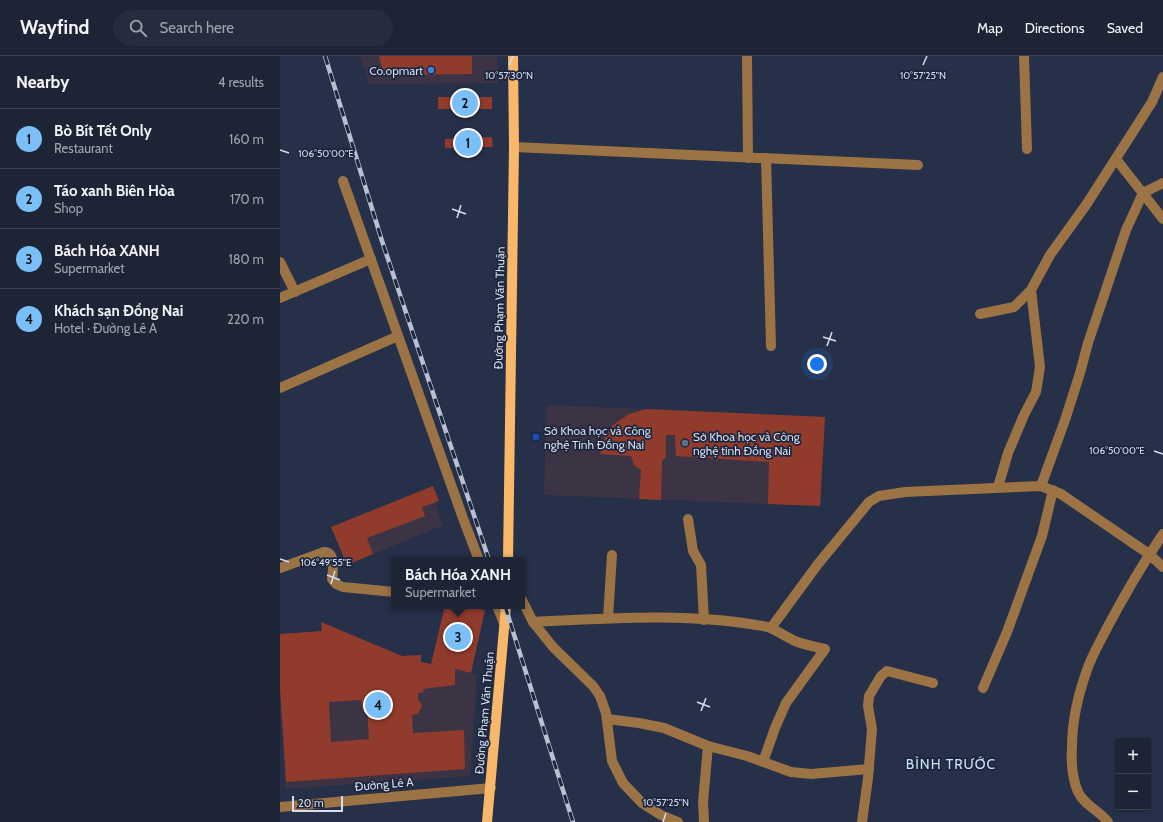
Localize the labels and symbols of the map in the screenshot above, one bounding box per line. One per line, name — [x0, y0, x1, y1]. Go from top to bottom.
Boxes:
place label: Co.opmart — [369, 63, 423, 78]
marker: Co.opmart — [426, 65, 436, 75]
text: 10°57'30"N — [485, 69, 533, 82]
text: 10°57'25"N — [900, 69, 946, 82]
pin: 2 — [452, 88, 478, 118]
pin: 1 — [455, 128, 481, 158]
text: 106°50'00"E — [298, 147, 354, 160]
street label: Đường Phạm Văn Thuận — [490, 246, 508, 370]
your location — [807, 354, 827, 374]
place label: Sở Khoa học và Công nghệ Tỉnh Đồng Nai — [544, 423, 652, 452]
place label: Sở Khoa học và Công nghệ tỉnh Đồng Nai — [693, 429, 801, 458]
marker: Sở Khoa học và Công nghệ Tỉnh Đồng Nai — [531, 432, 541, 442]
marker: Sở Khoa học và Công nghệ tỉnh Đồng Nai — [680, 438, 690, 448]
text: 106°50'00"E — [1089, 444, 1145, 457]
text: 106°49'55"E — [300, 556, 352, 569]
pin: 3 — [445, 622, 471, 652]
street label: Đường Phạm Văn Thuận — [471, 651, 497, 775]
pin: 4 — [365, 690, 391, 720]
district label: BÌNH TRƯỚC — [906, 755, 996, 773]
street label: Đường Lê A — [354, 774, 415, 794]
scale bar — [292, 794, 343, 813]
text: 10°57'25"N — [643, 796, 689, 809]

